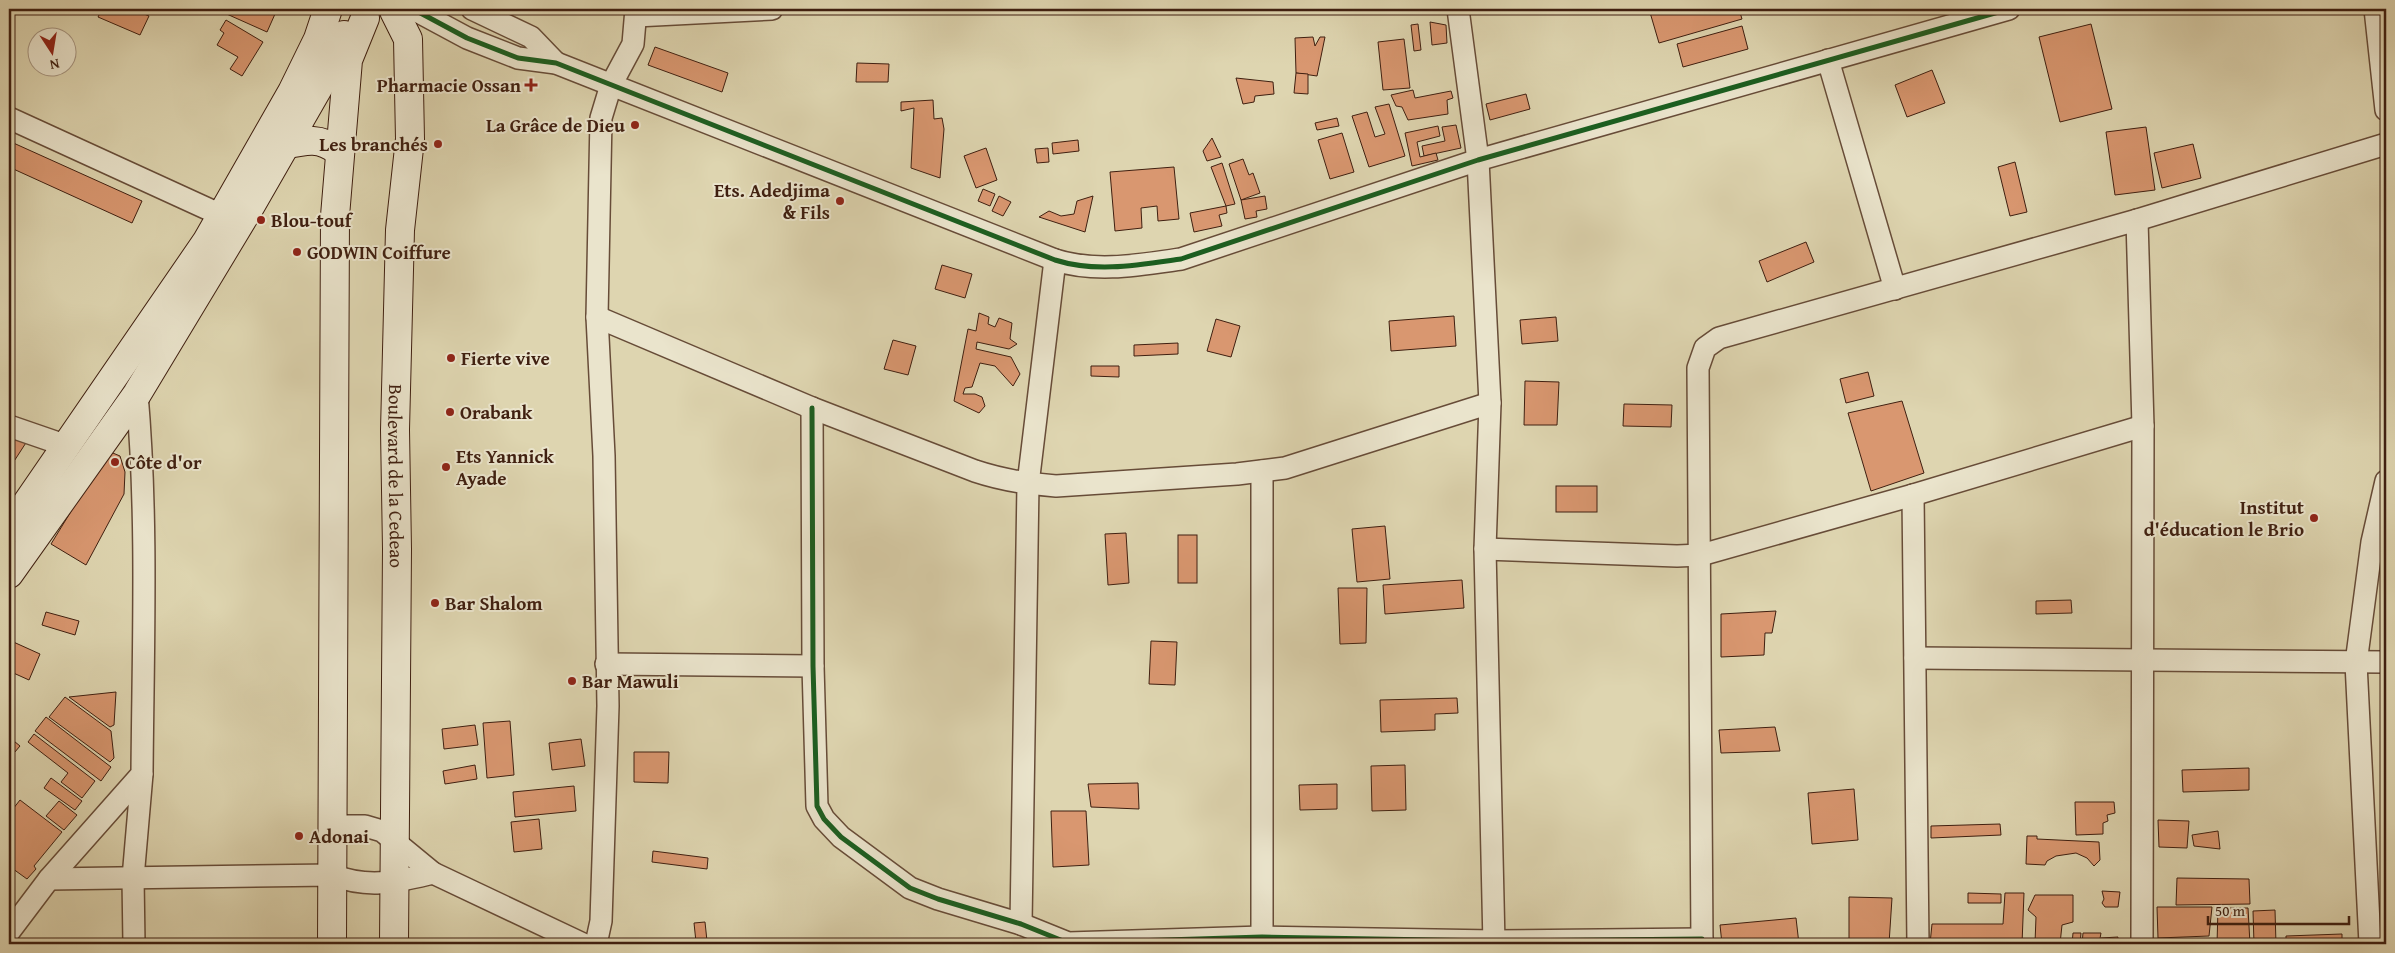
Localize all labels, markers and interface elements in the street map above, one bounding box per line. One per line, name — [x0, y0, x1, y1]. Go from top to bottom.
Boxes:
north arrow — [28, 28, 78, 78]
text: N — [47, 54, 61, 76]
place label: Pharmacie Ossan — [377, 71, 522, 99]
marker: Pharmacie Ossan — [525, 79, 537, 91]
place label: La Grâce de Dieu — [486, 111, 625, 139]
marker: La Grâce de Dieu — [629, 119, 641, 131]
place label: Les branchés — [319, 130, 428, 158]
marker: Les branchés — [432, 138, 444, 150]
place label: Ets. Adedjima & Fils — [714, 176, 830, 226]
marker: Ets. Adedjima & Fils — [834, 195, 846, 207]
place label: Blou-touf — [271, 206, 354, 234]
marker: Blou-touf — [255, 214, 267, 226]
place label: GODWIN Coiffure — [307, 238, 451, 266]
marker: GODWIN Coiffure — [291, 246, 303, 258]
place label: Fierte vive — [461, 344, 550, 372]
marker: Fierte vive — [445, 352, 457, 364]
street label: Boulevard de la Cedeao — [381, 384, 411, 568]
place label: Orabank — [460, 398, 533, 426]
marker: Orabank — [444, 406, 456, 418]
place label: Ets Yannick Ayade — [456, 442, 554, 492]
place label: Côte d'or — [125, 448, 202, 476]
marker: Côte d'or — [109, 456, 121, 468]
marker: Ets Yannick Ayade — [440, 461, 452, 473]
place label: Institut d'éducation le Brio — [2144, 493, 2305, 543]
marker: Institut d'éducation le Brio — [2308, 512, 2320, 524]
place label: Bar Shalom — [445, 589, 543, 617]
marker: Bar Shalom — [429, 597, 441, 609]
place label: Bar Mawuli — [582, 667, 679, 695]
marker: Bar Mawuli — [566, 675, 578, 687]
place label: Adonai — [309, 822, 369, 850]
marker: Adonai — [293, 830, 305, 842]
scale bar — [2208, 893, 2349, 925]
text: 50 m — [2215, 900, 2246, 921]

